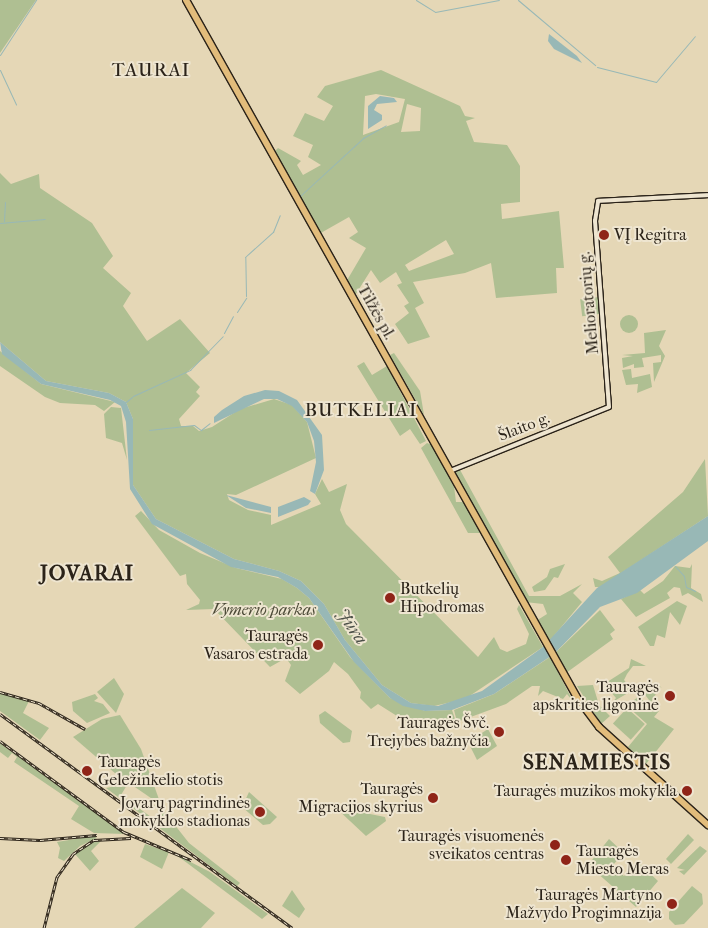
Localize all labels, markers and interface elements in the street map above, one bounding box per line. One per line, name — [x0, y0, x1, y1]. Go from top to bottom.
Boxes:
district label: TAURAI — [111, 60, 191, 82]
place label: VĮ Regitra — [614, 225, 687, 245]
marker: VĮ Regitra — [598, 229, 610, 241]
street label: Melioratorių g. — [575, 251, 603, 355]
street label: Tilžės pl. — [353, 281, 399, 343]
district label: BUTKELIAI — [304, 400, 418, 422]
street label: Šlaito g. — [496, 408, 552, 446]
district label: JOVARAI — [39, 560, 135, 586]
place label: Butkelių Hipodromas — [400, 579, 484, 617]
marker: Butkelių Hipodromas — [384, 592, 396, 604]
park label: Vymerio parkas — [212, 600, 316, 620]
water label: Jūra — [331, 605, 371, 649]
place label: Tauragės Vasaros estrada — [204, 626, 308, 664]
marker: Tauragės Vasaros estrada — [312, 639, 324, 651]
place label: Tauragės apskrities ligoninė — [533, 677, 659, 715]
marker: Tauragės apskrities ligoninė — [663, 689, 677, 703]
place label: Tauragės Švč. Trejybės bažnyčia — [368, 713, 489, 751]
marker: Tauragės Švč. Trejybės bažnyčia — [493, 726, 505, 738]
district label: SENAMIESTIS — [522, 749, 672, 775]
place label: Tauragės Geležinkelio stotis — [98, 752, 223, 790]
marker: Tauragės Geležinkelio stotis — [80, 764, 94, 778]
place label: Tauragės Migracijos skyrius — [299, 779, 423, 817]
place label: Tauragės muzikos mokykla — [494, 781, 677, 801]
marker: Tauragės muzikos mokykla — [681, 785, 693, 797]
marker: Tauragės Migracijos skyrius — [427, 792, 439, 804]
place label: Jovarų pagrindinės mokyklos stadionas — [119, 793, 250, 831]
marker: Jovarų pagrindinės mokyklos stadionas — [254, 806, 266, 818]
place label: Tauragės visuomenės sveikatos centras — [398, 826, 544, 864]
marker: Tauragės visuomenės sveikatos centras — [548, 838, 562, 852]
place label: Tauragės Miesto Meras — [576, 841, 669, 879]
marker: Tauragės Miesto Meras — [560, 854, 572, 866]
place label: Tauragės Martyno Mažvydo Progimnazija — [506, 885, 662, 923]
marker: Tauragės Martyno Mažvydo Progimnazija — [666, 898, 678, 910]

